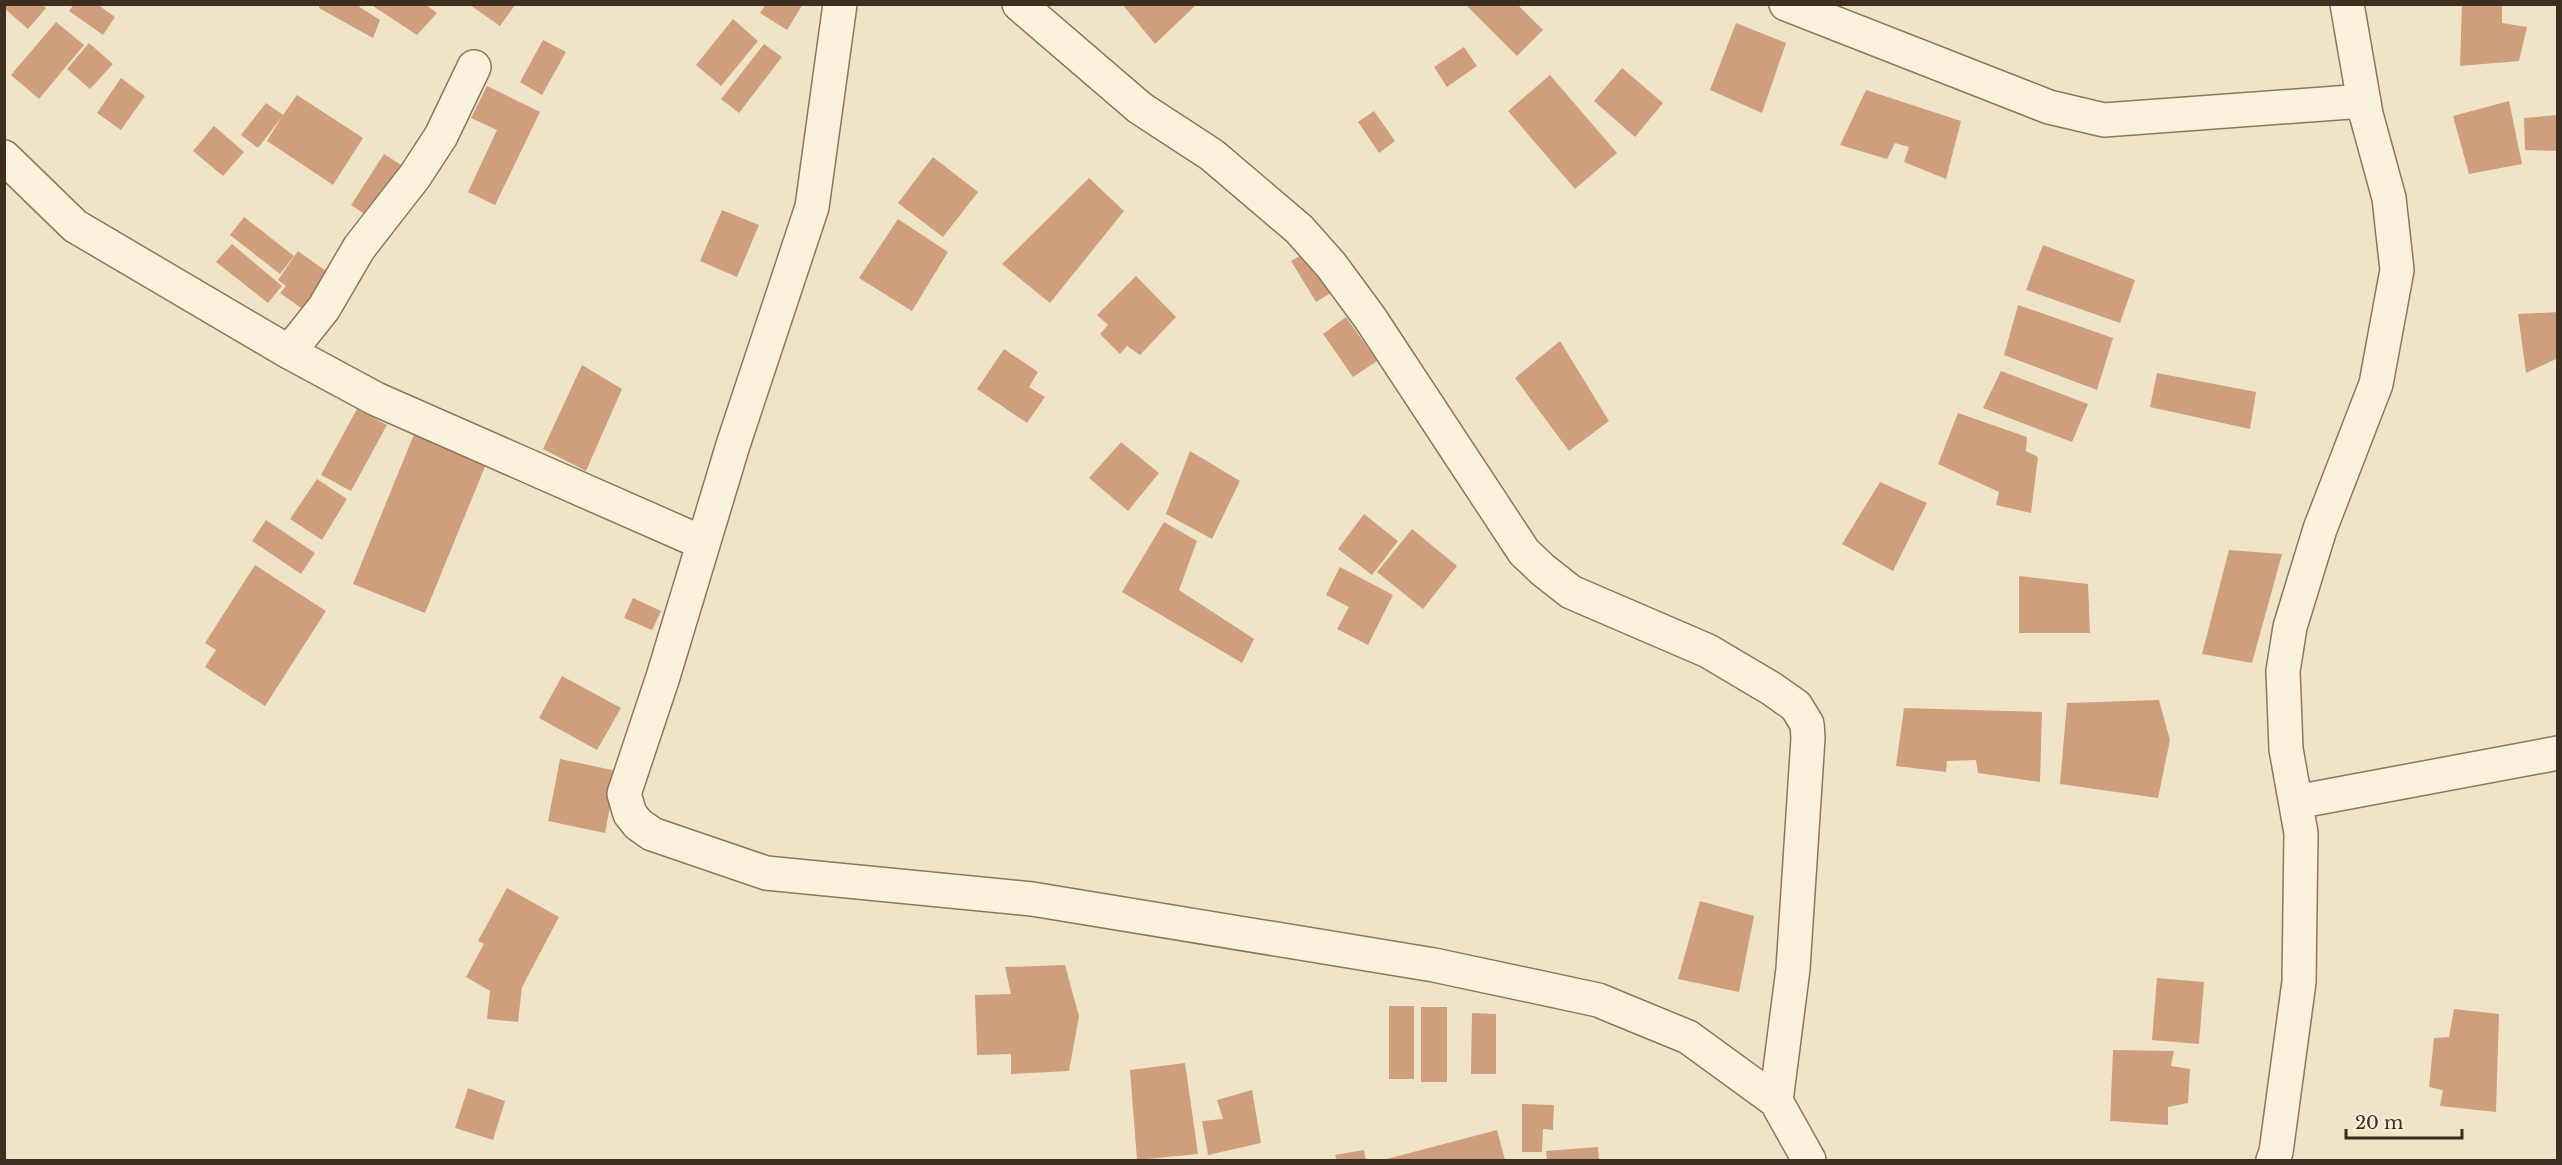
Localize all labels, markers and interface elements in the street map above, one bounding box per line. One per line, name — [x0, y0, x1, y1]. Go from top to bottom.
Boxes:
scale bar — [2346, 1102, 2462, 1140]
text: 20 m — [2355, 1112, 2403, 1134]

